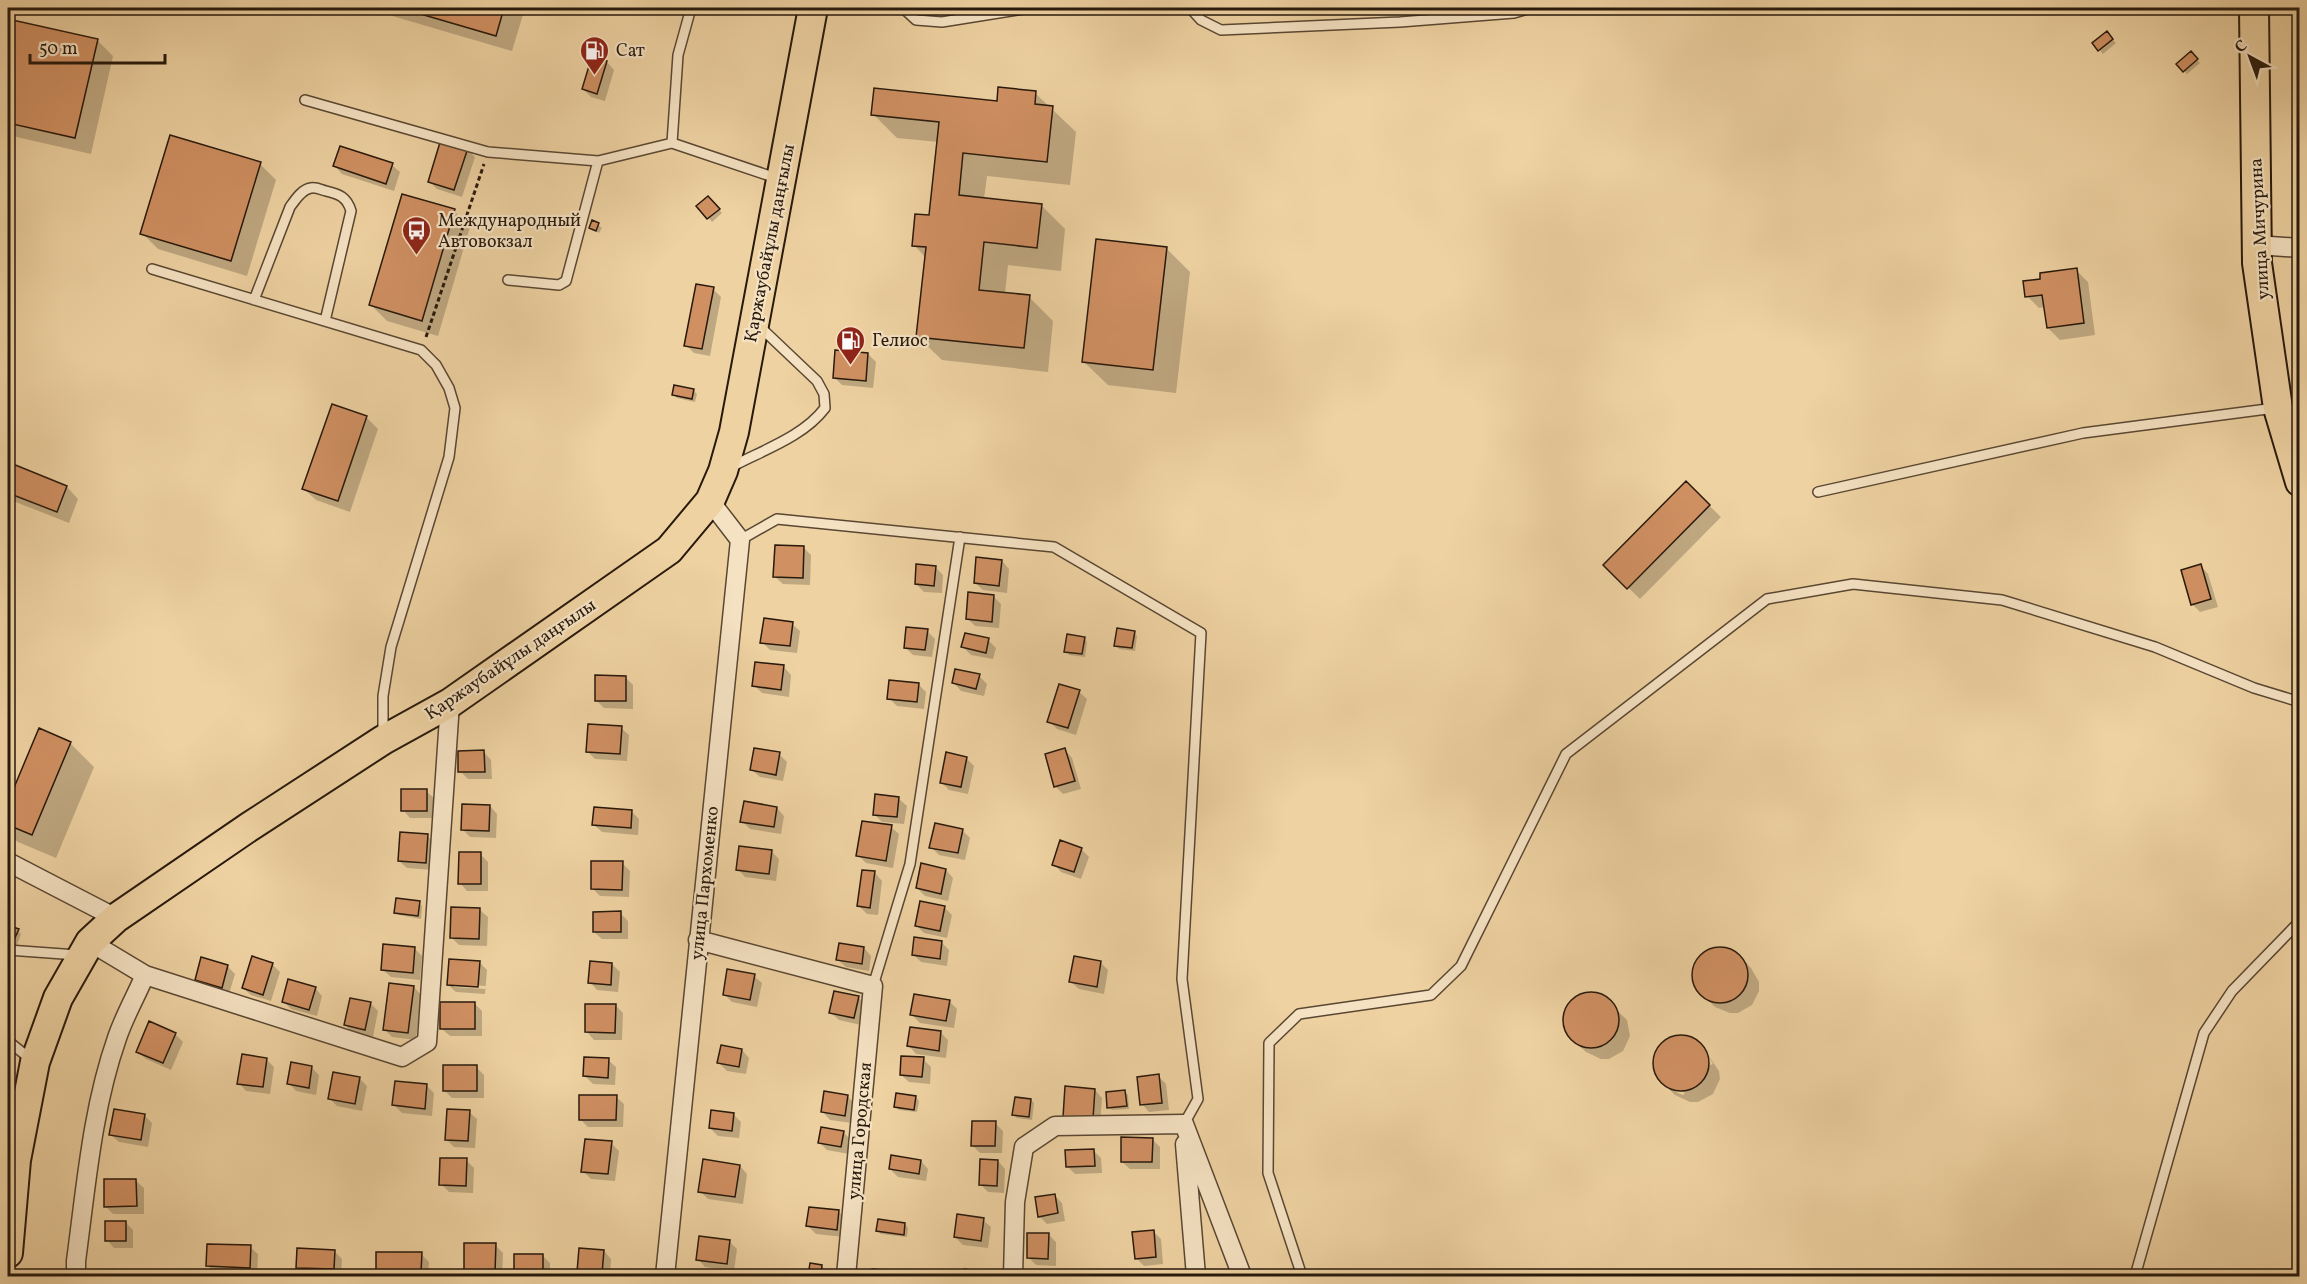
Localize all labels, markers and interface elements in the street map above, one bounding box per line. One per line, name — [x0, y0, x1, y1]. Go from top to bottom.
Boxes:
scale bar — [30, 27, 165, 65]
north arrow — [2220, 27, 2280, 87]
fuel station icon: Сат — [579, 34, 611, 76]
text: С — [2230, 36, 2253, 59]
text: 50 m — [39, 37, 78, 62]
place label: Сат — [616, 39, 645, 64]
street label: Қаржаубайұлы даңғылы — [739, 142, 802, 345]
street label: улица Мичурина — [2244, 157, 2277, 300]
place label: Международный Автовокзал — [438, 209, 581, 255]
bus stop icon: Международный Автовокзал — [401, 214, 433, 256]
fuel station icon: Гелиос — [835, 324, 867, 366]
place label: Гелиос — [872, 329, 928, 354]
street label: Қаржаубайұлы даңғылы — [420, 593, 602, 727]
street label: улица Пархоменко — [685, 805, 726, 961]
street label: улица Городская — [842, 1061, 879, 1201]

